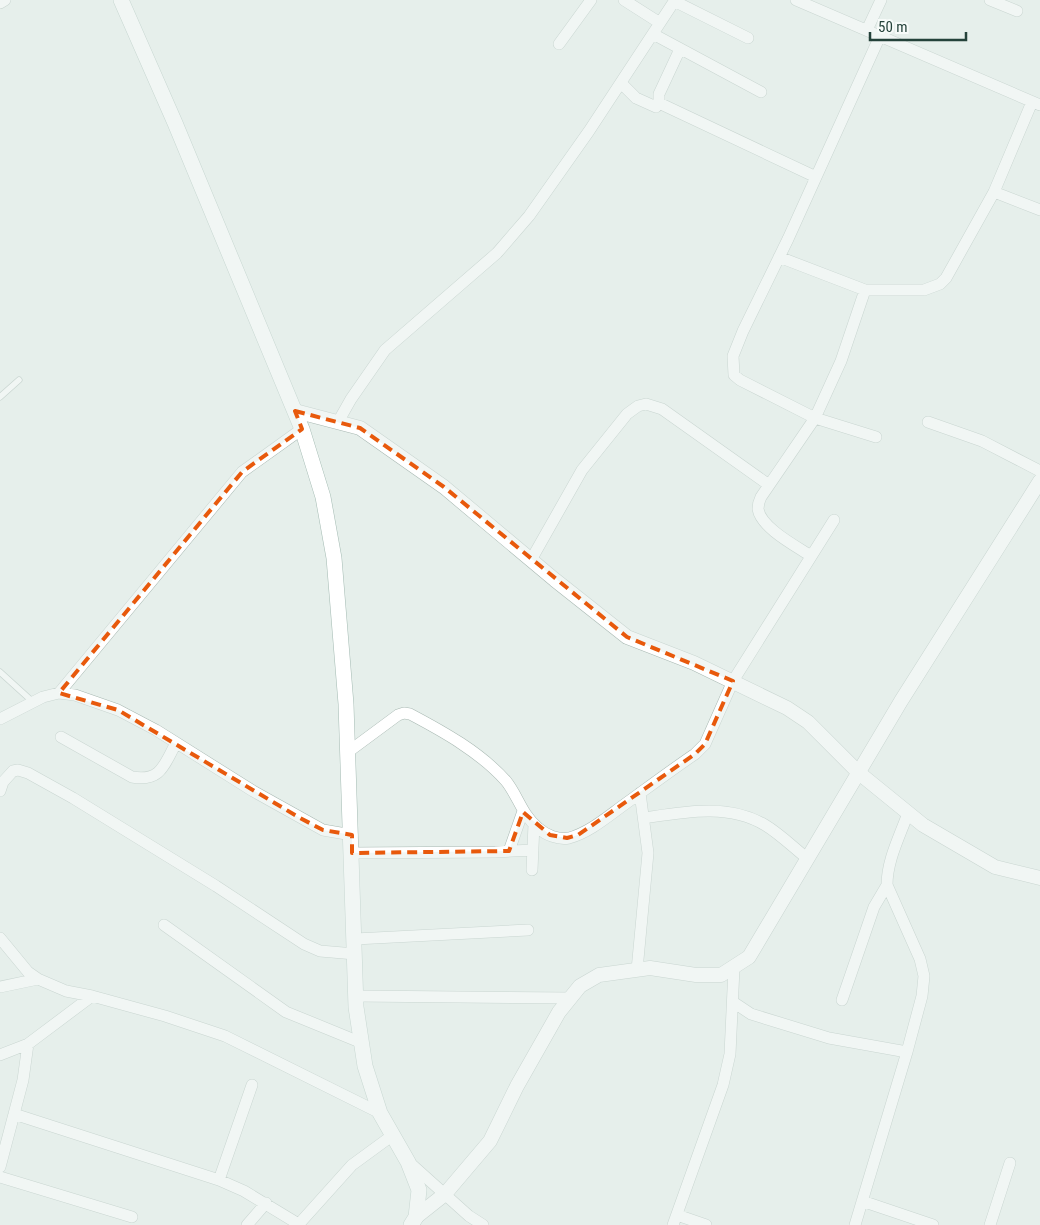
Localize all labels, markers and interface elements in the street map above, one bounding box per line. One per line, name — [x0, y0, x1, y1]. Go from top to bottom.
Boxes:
scale bar — [870, 10, 966, 42]
text: 50 m — [878, 18, 908, 36]

